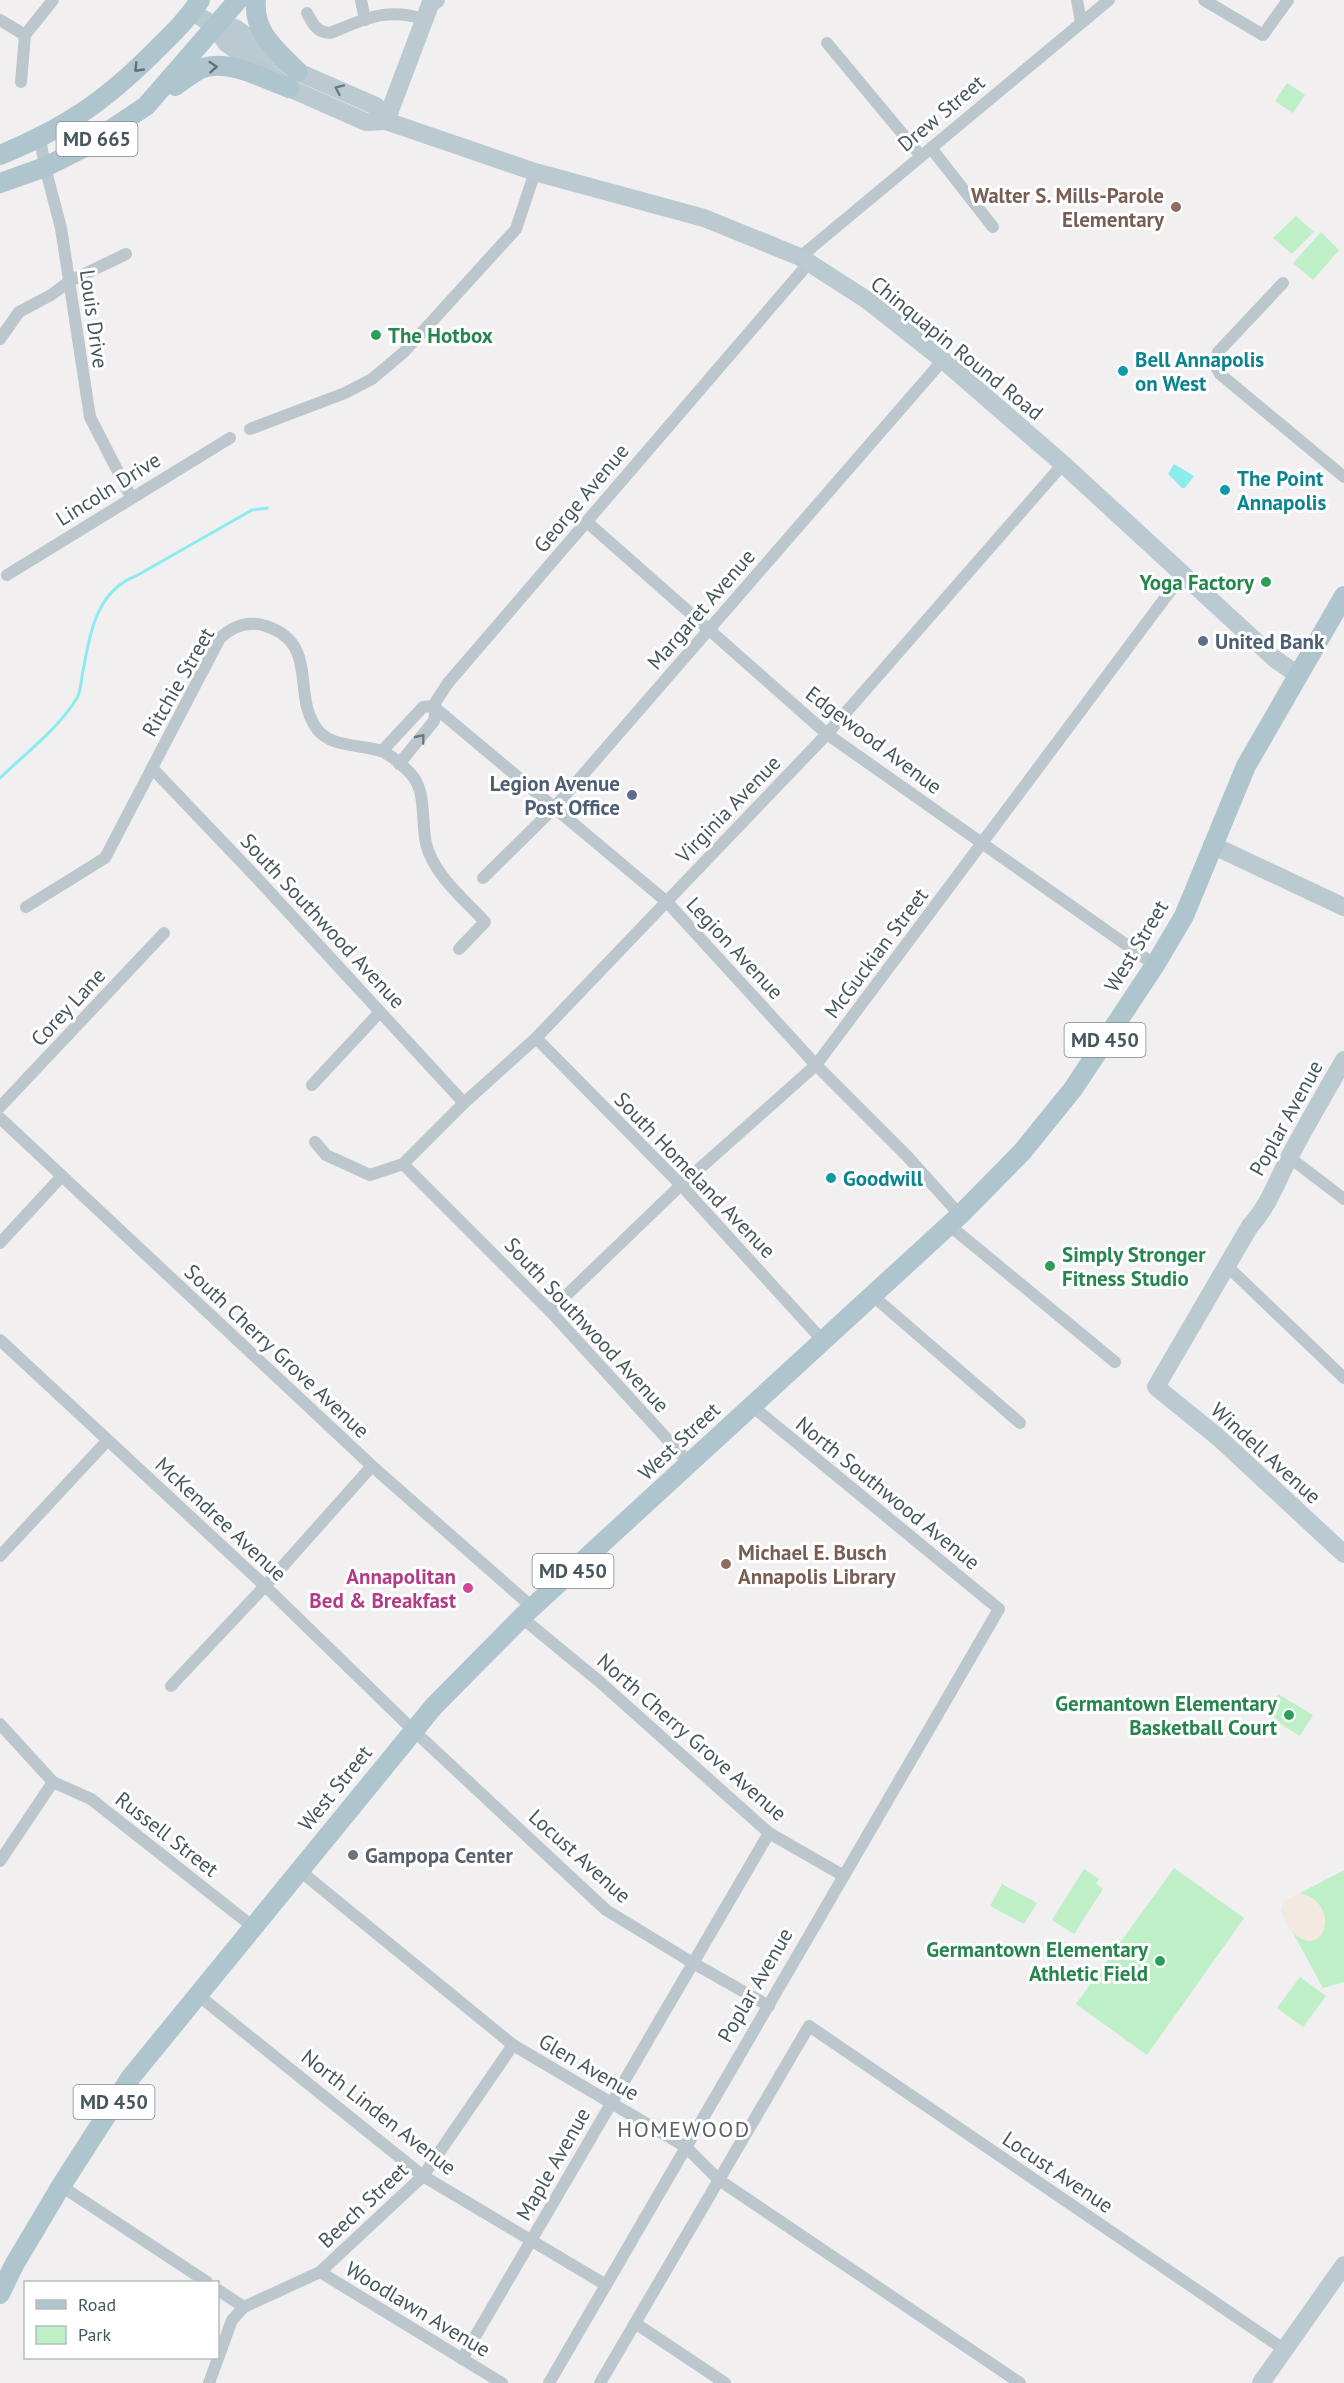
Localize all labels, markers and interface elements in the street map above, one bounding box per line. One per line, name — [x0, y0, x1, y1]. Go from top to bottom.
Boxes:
one-way arrow — [135, 61, 146, 72]
one-way arrow — [209, 61, 218, 74]
street label: Drew Street — [892, 69, 990, 157]
one-way arrow — [334, 85, 345, 97]
road number: MD 665 — [57, 122, 138, 156]
place label: Walter S. Mills-Parole Elementary — [971, 182, 1165, 233]
marker: Walter S. Mills-Parole Elementary — [1169, 200, 1183, 214]
street label: Louis Drive — [74, 268, 114, 370]
street label: Chinquapin Round Road — [865, 270, 1049, 426]
place label: The Hotbox — [388, 322, 493, 349]
marker: The Hotbox — [369, 328, 383, 342]
place label: Bell Annapolis on West — [1135, 346, 1264, 397]
marker: Bell Annapolis on West — [1116, 364, 1130, 378]
street label: George Avenue — [528, 438, 634, 558]
street label: Lincoln Drive — [51, 446, 165, 532]
place label: The Point Annapolis — [1237, 465, 1326, 516]
marker: The Point Annapolis — [1218, 483, 1232, 497]
street label: Margaret Avenue — [641, 543, 761, 675]
place label: Yoga Factory — [1138, 569, 1255, 596]
marker: Yoga Factory — [1259, 575, 1273, 589]
street label: Ritchie Street — [136, 623, 220, 741]
place label: United Bank — [1215, 628, 1325, 655]
marker: United Bank — [1196, 634, 1210, 648]
street label: Edgewood Avenue — [800, 680, 948, 800]
one-way arrow — [414, 734, 425, 745]
street label: Virginia Avenue — [669, 749, 786, 869]
place label: Legion Avenue Post Office — [490, 770, 620, 821]
marker: Legion Avenue Post Office — [625, 788, 639, 802]
street label: South Southwood Avenue — [235, 828, 411, 1014]
street label: McGuckian Street — [818, 882, 934, 1024]
street label: Legion Avenue — [681, 891, 789, 1005]
street label: West Street — [1098, 895, 1174, 997]
street label: Corey Lane — [25, 962, 111, 1052]
road number: MD 450 — [1064, 1023, 1146, 1057]
street label: Poplar Avenue — [1243, 1056, 1329, 1180]
street label: South Homeland Avenue — [609, 1086, 781, 1264]
place label: Goodwill — [843, 1165, 924, 1192]
marker: Goodwill — [824, 1171, 838, 1185]
street label: South Southwood Avenue — [499, 1232, 675, 1418]
place label: Simply Stronger Fitness Studio — [1062, 1241, 1206, 1292]
street label: South Cherry Grove Avenue — [179, 1258, 375, 1444]
marker: Simply Stronger Fitness Studio — [1043, 1259, 1057, 1273]
street label: West Street — [632, 1396, 726, 1486]
street label: Windell Avenue — [1205, 1396, 1327, 1510]
street label: North Southwood Avenue — [790, 1410, 986, 1576]
street label: McKendree Avenue — [150, 1451, 292, 1587]
place label: Michael E. Busch Annapolis Library — [738, 1539, 896, 1590]
road number: MD 450 — [532, 1554, 614, 1588]
marker: Michael E. Busch Annapolis Library — [719, 1557, 733, 1571]
place label: Annapolitan Bed & Breakfast — [309, 1563, 457, 1614]
marker: Annapolitan Bed & Breakfast — [461, 1581, 475, 1595]
street label: North Cherry Grove Avenue — [592, 1647, 792, 1827]
place label: Germantown Elementary Basketball Court — [1055, 1690, 1278, 1741]
marker: Germantown Elementary Basketball Court — [1282, 1708, 1296, 1722]
street label: West Street — [292, 1740, 378, 1836]
street label: Russell Street — [110, 1785, 224, 1883]
street label: Locust Avenue — [523, 1803, 637, 1909]
place label: Gampopa Center — [365, 1842, 514, 1869]
marker: Gampopa Center — [346, 1848, 360, 1862]
street label: Poplar Avenue — [711, 1923, 799, 2047]
place label: Germantown Elementary Athletic Field — [926, 1936, 1149, 1987]
marker: Germantown Elementary Athletic Field — [1153, 1954, 1167, 1968]
street label: Glen Avenue — [534, 2027, 644, 2107]
street label: North Linden Avenue — [296, 2043, 462, 2181]
road number: MD 450 — [74, 2085, 154, 2119]
street label: Maple Avenue — [510, 2103, 596, 2225]
district label: HOMEWOOD — [617, 2115, 751, 2143]
street label: Locust Avenue — [997, 2125, 1119, 2219]
street label: Beech Street — [312, 2156, 414, 2254]
street label: Woodlawn Avenue — [341, 2255, 495, 2363]
legend — [24, 2281, 219, 2359]
text: Road — [78, 2293, 116, 2316]
text: Park — [78, 2323, 111, 2346]

